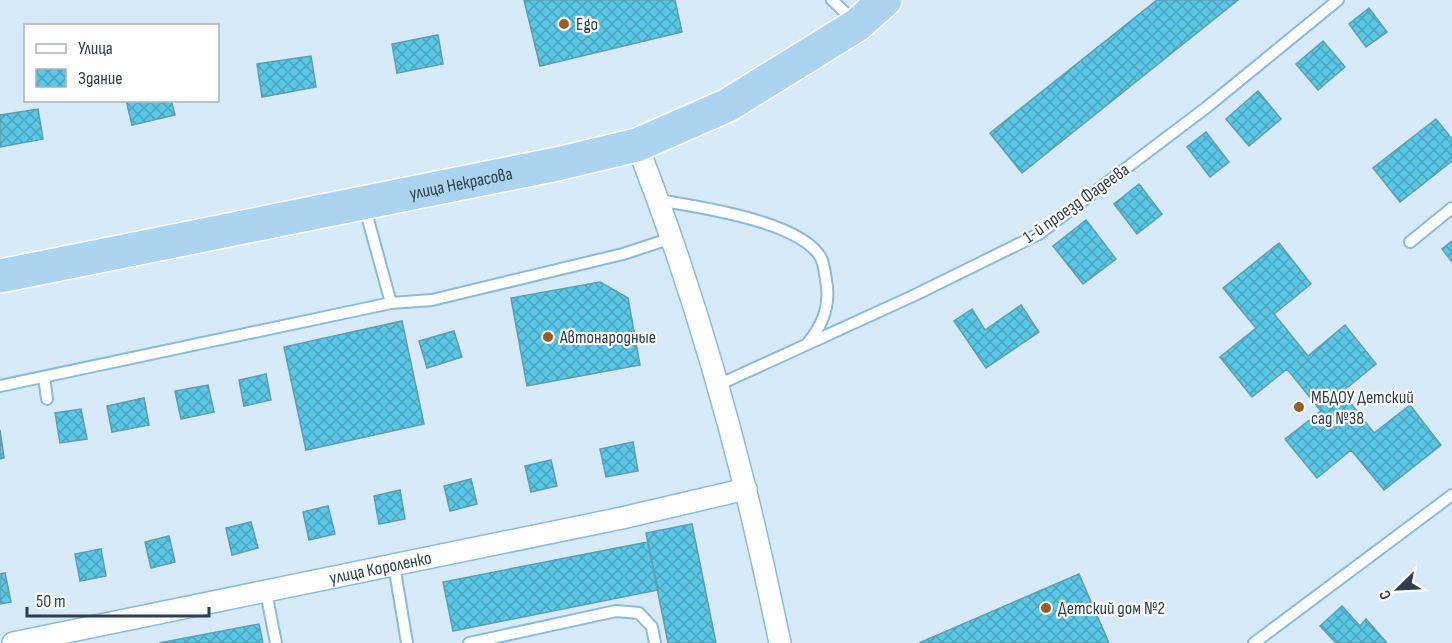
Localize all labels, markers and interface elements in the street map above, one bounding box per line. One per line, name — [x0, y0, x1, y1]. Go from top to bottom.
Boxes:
place label: Ego — [576, 14, 598, 35]
marker: Ego — [557, 17, 571, 31]
legend — [24, 24, 219, 102]
text: Улица — [78, 38, 113, 59]
text: Здание — [78, 68, 123, 89]
street label: 1-й проезд Фадеева — [1019, 159, 1133, 248]
street label: улица Некрасова — [407, 163, 514, 204]
place label: Автонародные — [559, 327, 656, 348]
marker: Автонародные — [541, 330, 555, 344]
place label: МБДОУ Детский сад №38 — [1311, 387, 1414, 429]
marker: МБДОУ Детский сад №38 — [1292, 400, 1306, 414]
street label: улица Короленко — [328, 547, 433, 589]
north arrow — [1368, 559, 1428, 619]
scale bar — [27, 580, 208, 618]
text: С — [1375, 587, 1396, 602]
text: 50 m — [36, 591, 66, 612]
place label: Детский дом №2 — [1058, 598, 1165, 619]
marker: Детский дом №2 — [1039, 601, 1053, 615]

